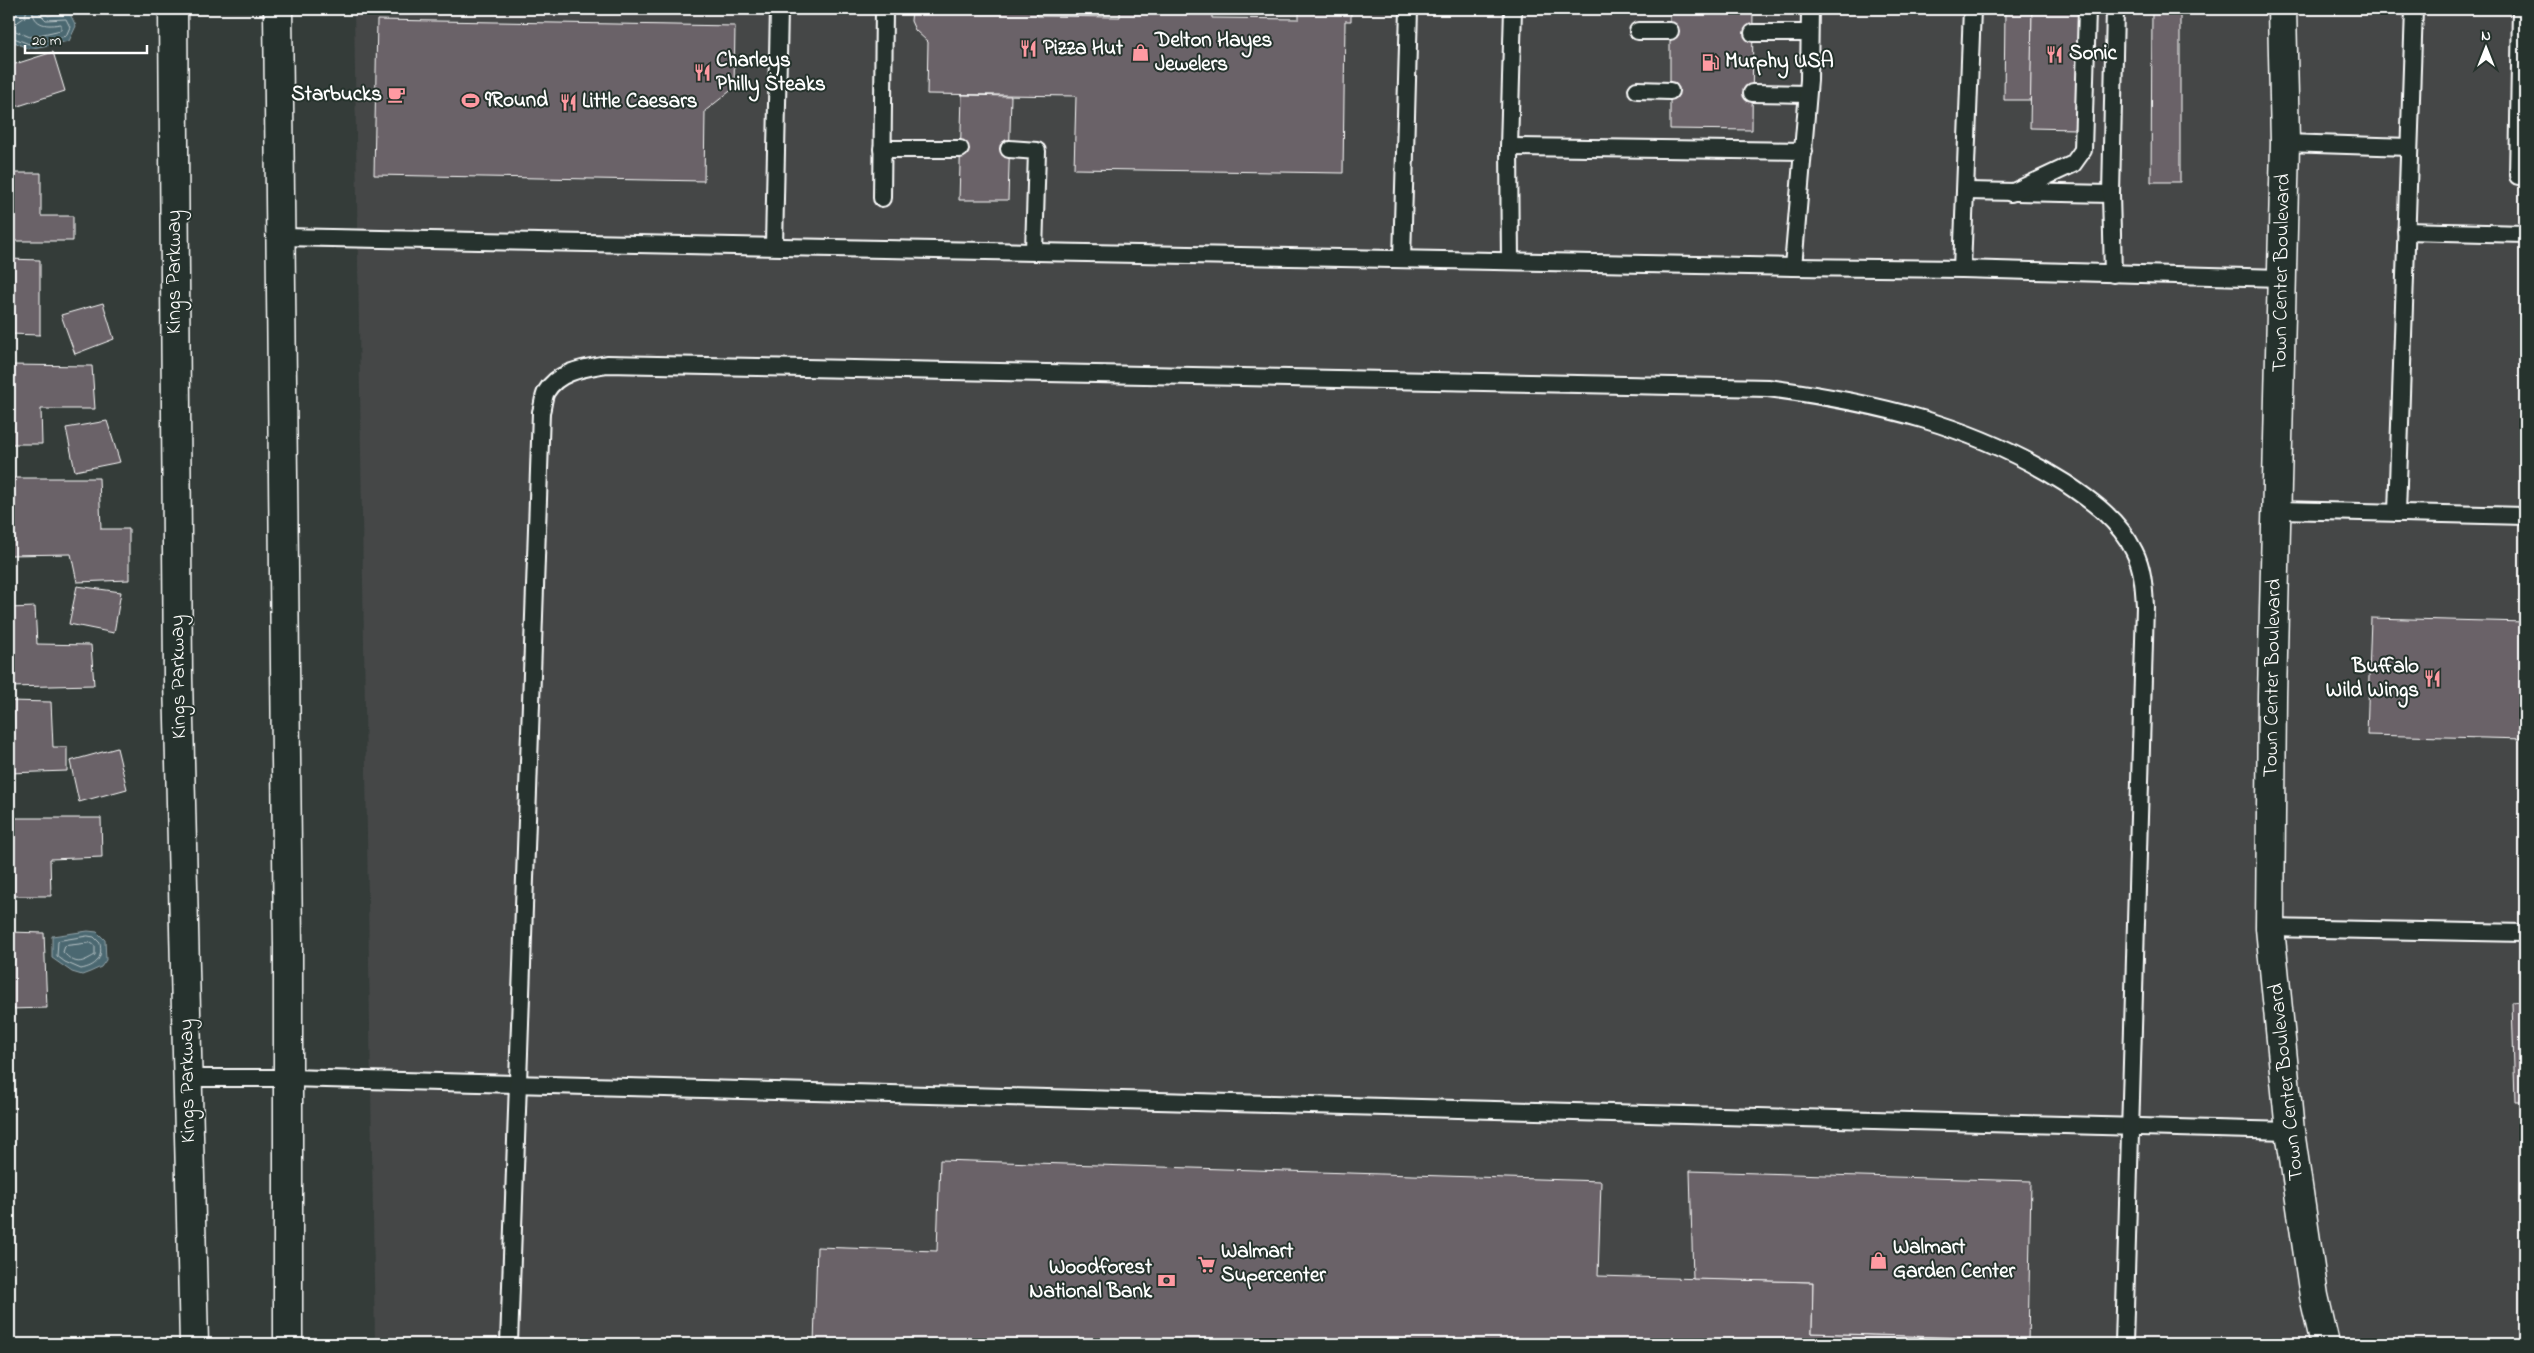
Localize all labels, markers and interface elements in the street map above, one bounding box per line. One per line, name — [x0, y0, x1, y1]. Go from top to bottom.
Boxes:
scale bar — [25, 22, 148, 54]
north arrow — [2462, 22, 2512, 72]
place label: Delton Hayes Jewelers — [1154, 26, 1273, 80]
text: N — [2481, 26, 2491, 47]
text: 20 m — [32, 30, 62, 52]
place label: Pizza Hut — [1043, 34, 1124, 64]
restaurant icon: Pizza Hut — [1019, 39, 1039, 59]
place label: Sonic — [2069, 39, 2118, 69]
shop icon: Delton Hayes Jewelers — [1131, 43, 1151, 63]
restaurant icon: Sonic — [2045, 44, 2065, 64]
place label: Charleys Philly Steaks — [716, 46, 826, 102]
place label: Murphy USA — [1725, 47, 1834, 79]
fuel station icon: Murphy USA — [1701, 52, 1721, 72]
restaurant icon: Charleys Philly Steaks — [692, 63, 712, 83]
place label: Starbucks — [291, 80, 382, 110]
cafe icon: Starbucks — [386, 85, 406, 105]
place label: 9Round — [484, 86, 548, 116]
place label: Little Caesars — [582, 87, 698, 117]
sports icon: 9Round — [461, 91, 481, 111]
restaurant icon: Little Caesars — [558, 92, 578, 112]
street label: Town Center Boulevard — [2265, 173, 2299, 373]
street label: Kings Parkway — [160, 210, 192, 334]
street label: Town Center Boulevard — [2256, 578, 2290, 778]
street label: Kings Parkway — [163, 614, 197, 739]
place label: Buffalo Wild Wings — [2326, 652, 2419, 708]
restaurant icon: Buffalo Wild Wings — [2423, 669, 2443, 689]
street label: Town Center Boulevard — [2262, 981, 2312, 1182]
street label: Kings Parkway — [172, 1018, 206, 1143]
place label: Walmart Garden Center — [1893, 1233, 2016, 1287]
place label: Walmart Supercenter — [1221, 1237, 1326, 1291]
shop icon: Walmart Garden Center — [1869, 1250, 1889, 1270]
place label: Woodforest National Bank — [1029, 1253, 1153, 1307]
supermarket icon: Walmart Supercenter — [1197, 1254, 1217, 1274]
bank icon: Woodforest National Bank — [1156, 1270, 1176, 1290]

